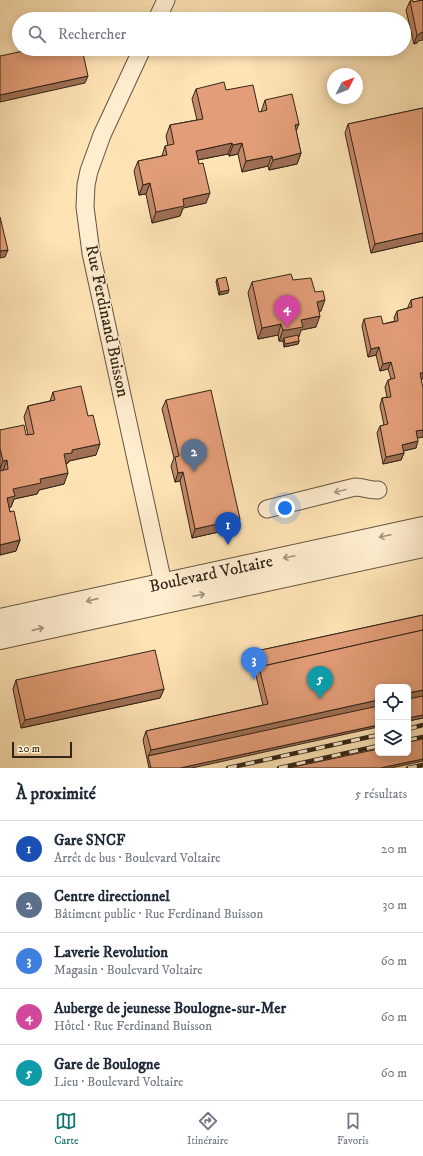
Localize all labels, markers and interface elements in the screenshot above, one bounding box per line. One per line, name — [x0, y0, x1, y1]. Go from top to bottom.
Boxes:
search box — [12, 12, 411, 56]
icon: search — [26, 23, 48, 45]
text: Rechercher — [58, 25, 126, 44]
north arrow — [327, 68, 363, 104]
street label: Rue Ferdinand Buisson — [80, 243, 134, 399]
pin: 4 — [274, 295, 300, 328]
pin: 2 — [181, 439, 207, 472]
one-way arrow — [334, 488, 347, 495]
your location — [275, 498, 295, 518]
pin: 1 — [215, 512, 241, 545]
one-way arrow — [379, 532, 392, 540]
street label: Boulevard Voltaire — [147, 550, 275, 598]
one-way arrow — [282, 553, 295, 561]
one-way arrow — [192, 590, 205, 598]
one-way arrow — [85, 597, 98, 605]
one-way arrow — [31, 625, 44, 633]
pin: 3 — [241, 647, 267, 680]
pin: 5 — [307, 666, 333, 699]
map controls — [375, 684, 411, 756]
button: locate — [375, 684, 411, 720]
button: layers — [375, 720, 411, 756]
scale bar — [12, 740, 72, 759]
text: 20 m — [18, 742, 40, 756]
text: À proximité — [16, 783, 96, 805]
text: 5 résultats — [355, 786, 407, 802]
text: Gare SNCF — [54, 831, 125, 850]
text: 1 — [27, 841, 31, 857]
text: 20 m — [381, 841, 407, 857]
text: Arrêt de bus · Boulevard Voltaire — [54, 850, 221, 866]
text: Centre directionnel — [54, 887, 170, 906]
text: 2 — [26, 897, 32, 913]
text: 30 m — [383, 897, 407, 913]
text: Bâtiment public · Rue Ferdinand Buisson — [54, 906, 263, 922]
text: Laverie Revolution — [54, 943, 168, 962]
text: 3 — [27, 953, 31, 969]
text: 60 m — [381, 953, 407, 969]
text: Magasin · Boulevard Voltaire — [54, 962, 203, 978]
text: Auberge de jeunesse Boulogne-sur-Mer — [54, 999, 286, 1018]
text: 4 — [25, 1009, 33, 1025]
text: 60 m — [381, 1009, 407, 1025]
text: Hôtel · Rue Ferdinand Buisson — [54, 1018, 212, 1034]
text: Gare de Boulogne — [54, 1055, 160, 1074]
text: 5 — [26, 1065, 32, 1081]
text: 60 m — [381, 1065, 407, 1081]
text: Lieu · Boulevard Voltaire — [54, 1074, 183, 1090]
tab: Carte — [54, 1110, 78, 1148]
tab: Itinéraire — [187, 1110, 228, 1148]
tab: Favoris — [337, 1110, 369, 1148]

